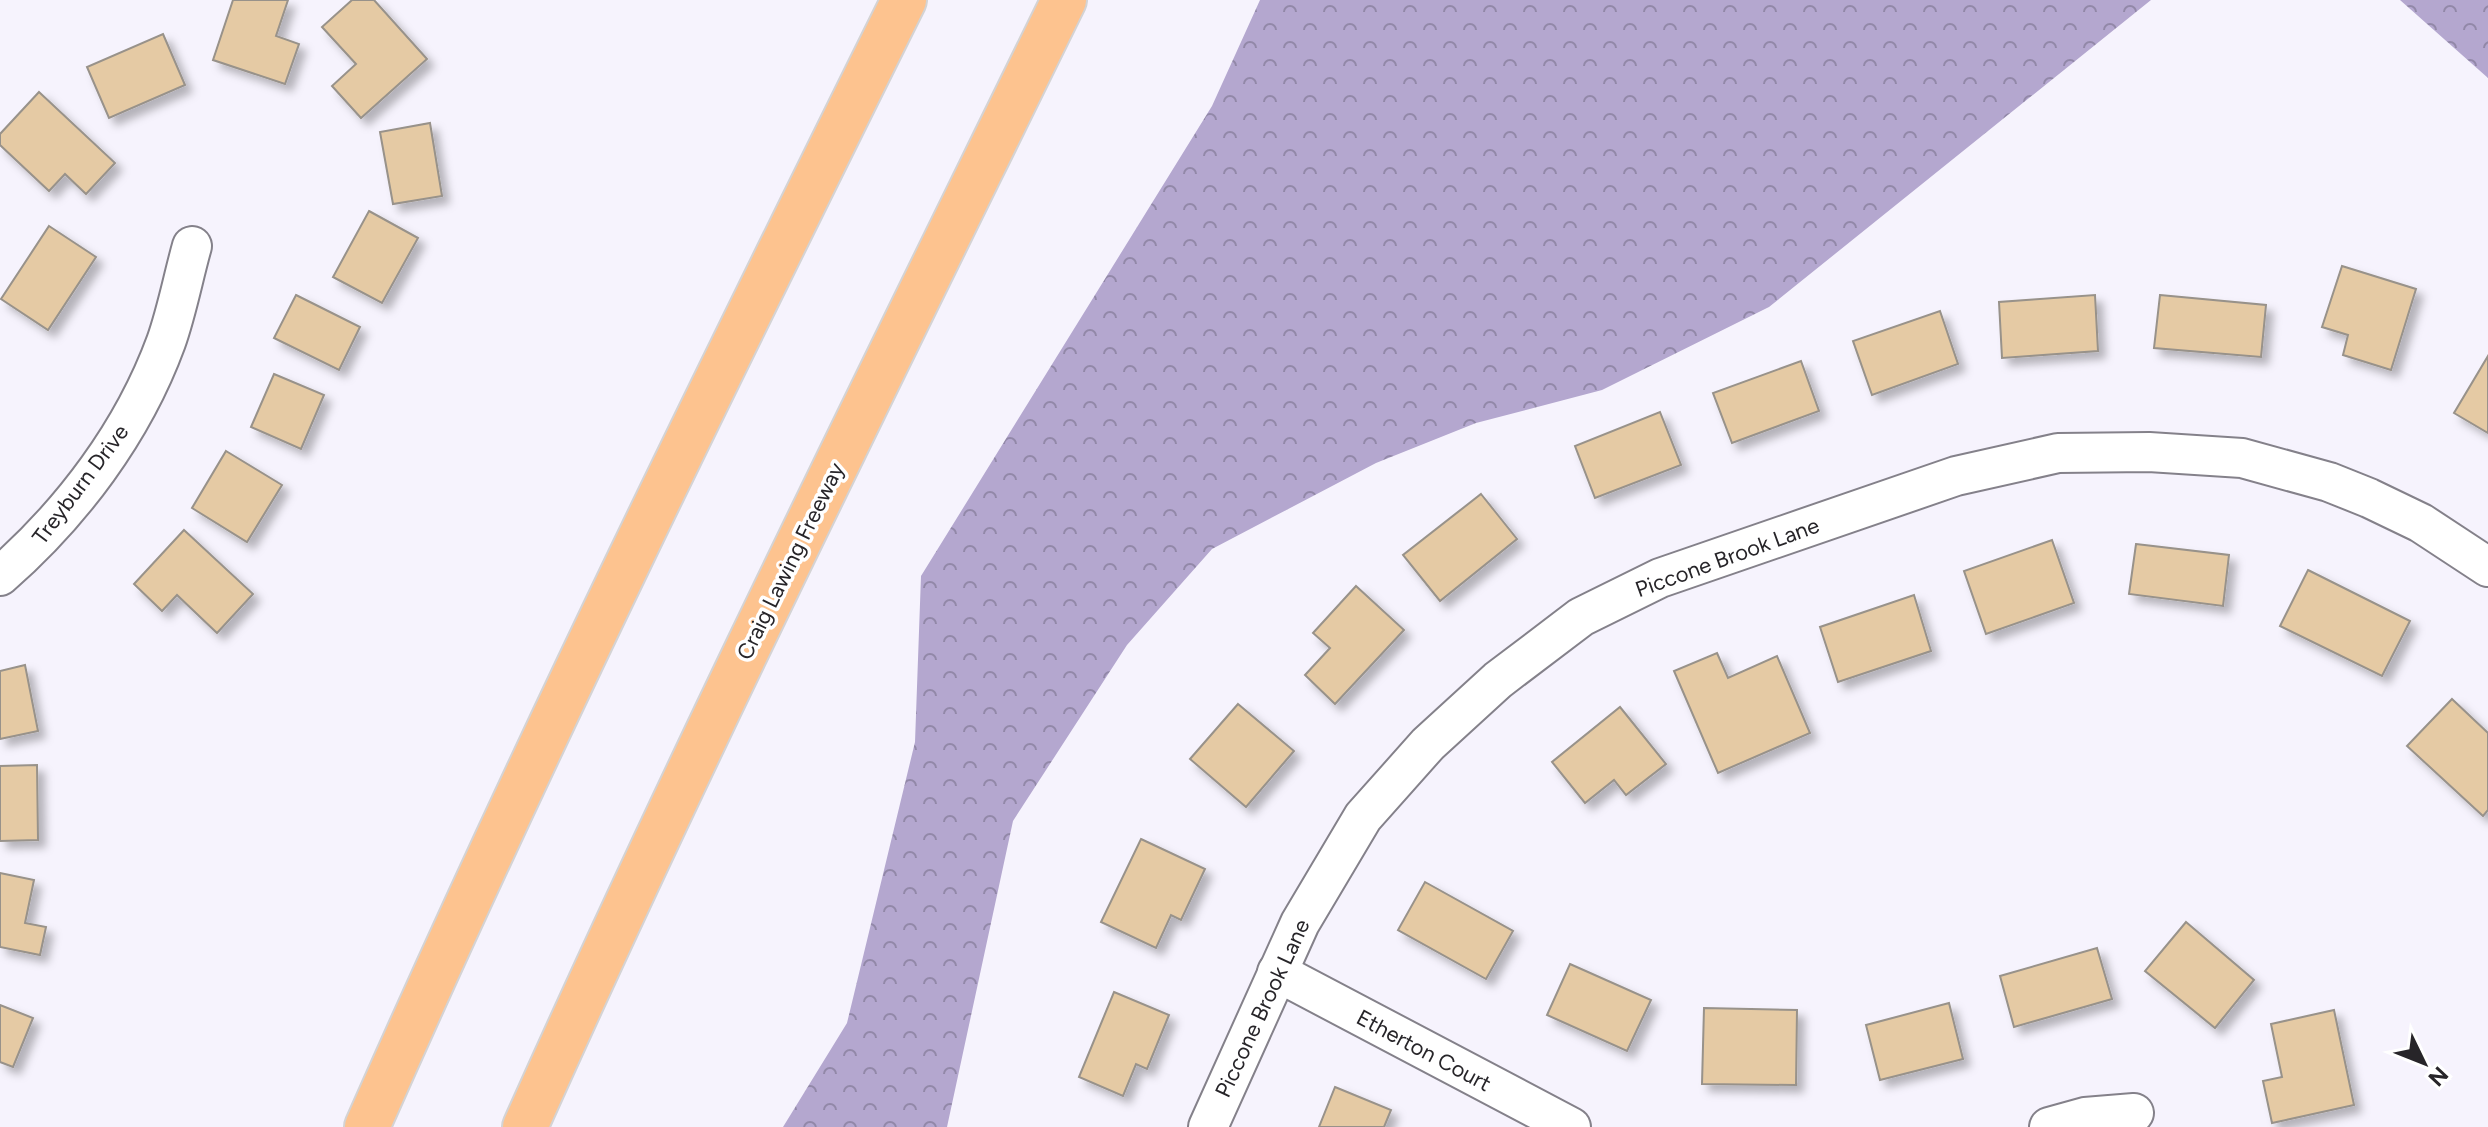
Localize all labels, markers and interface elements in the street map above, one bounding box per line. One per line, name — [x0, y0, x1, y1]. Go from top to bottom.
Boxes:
street label: Treyburn Drive — [27, 419, 134, 550]
street label: Craig Lawing Freeway — [731, 458, 850, 664]
street label: Piccone Brook Lane — [1632, 512, 1823, 603]
street label: Piccone Brook Lane — [1209, 915, 1316, 1102]
street label: Etherton Court — [1352, 1004, 1496, 1097]
north arrow — [2384, 1023, 2464, 1103]
text: N — [2423, 1061, 2454, 1092]

